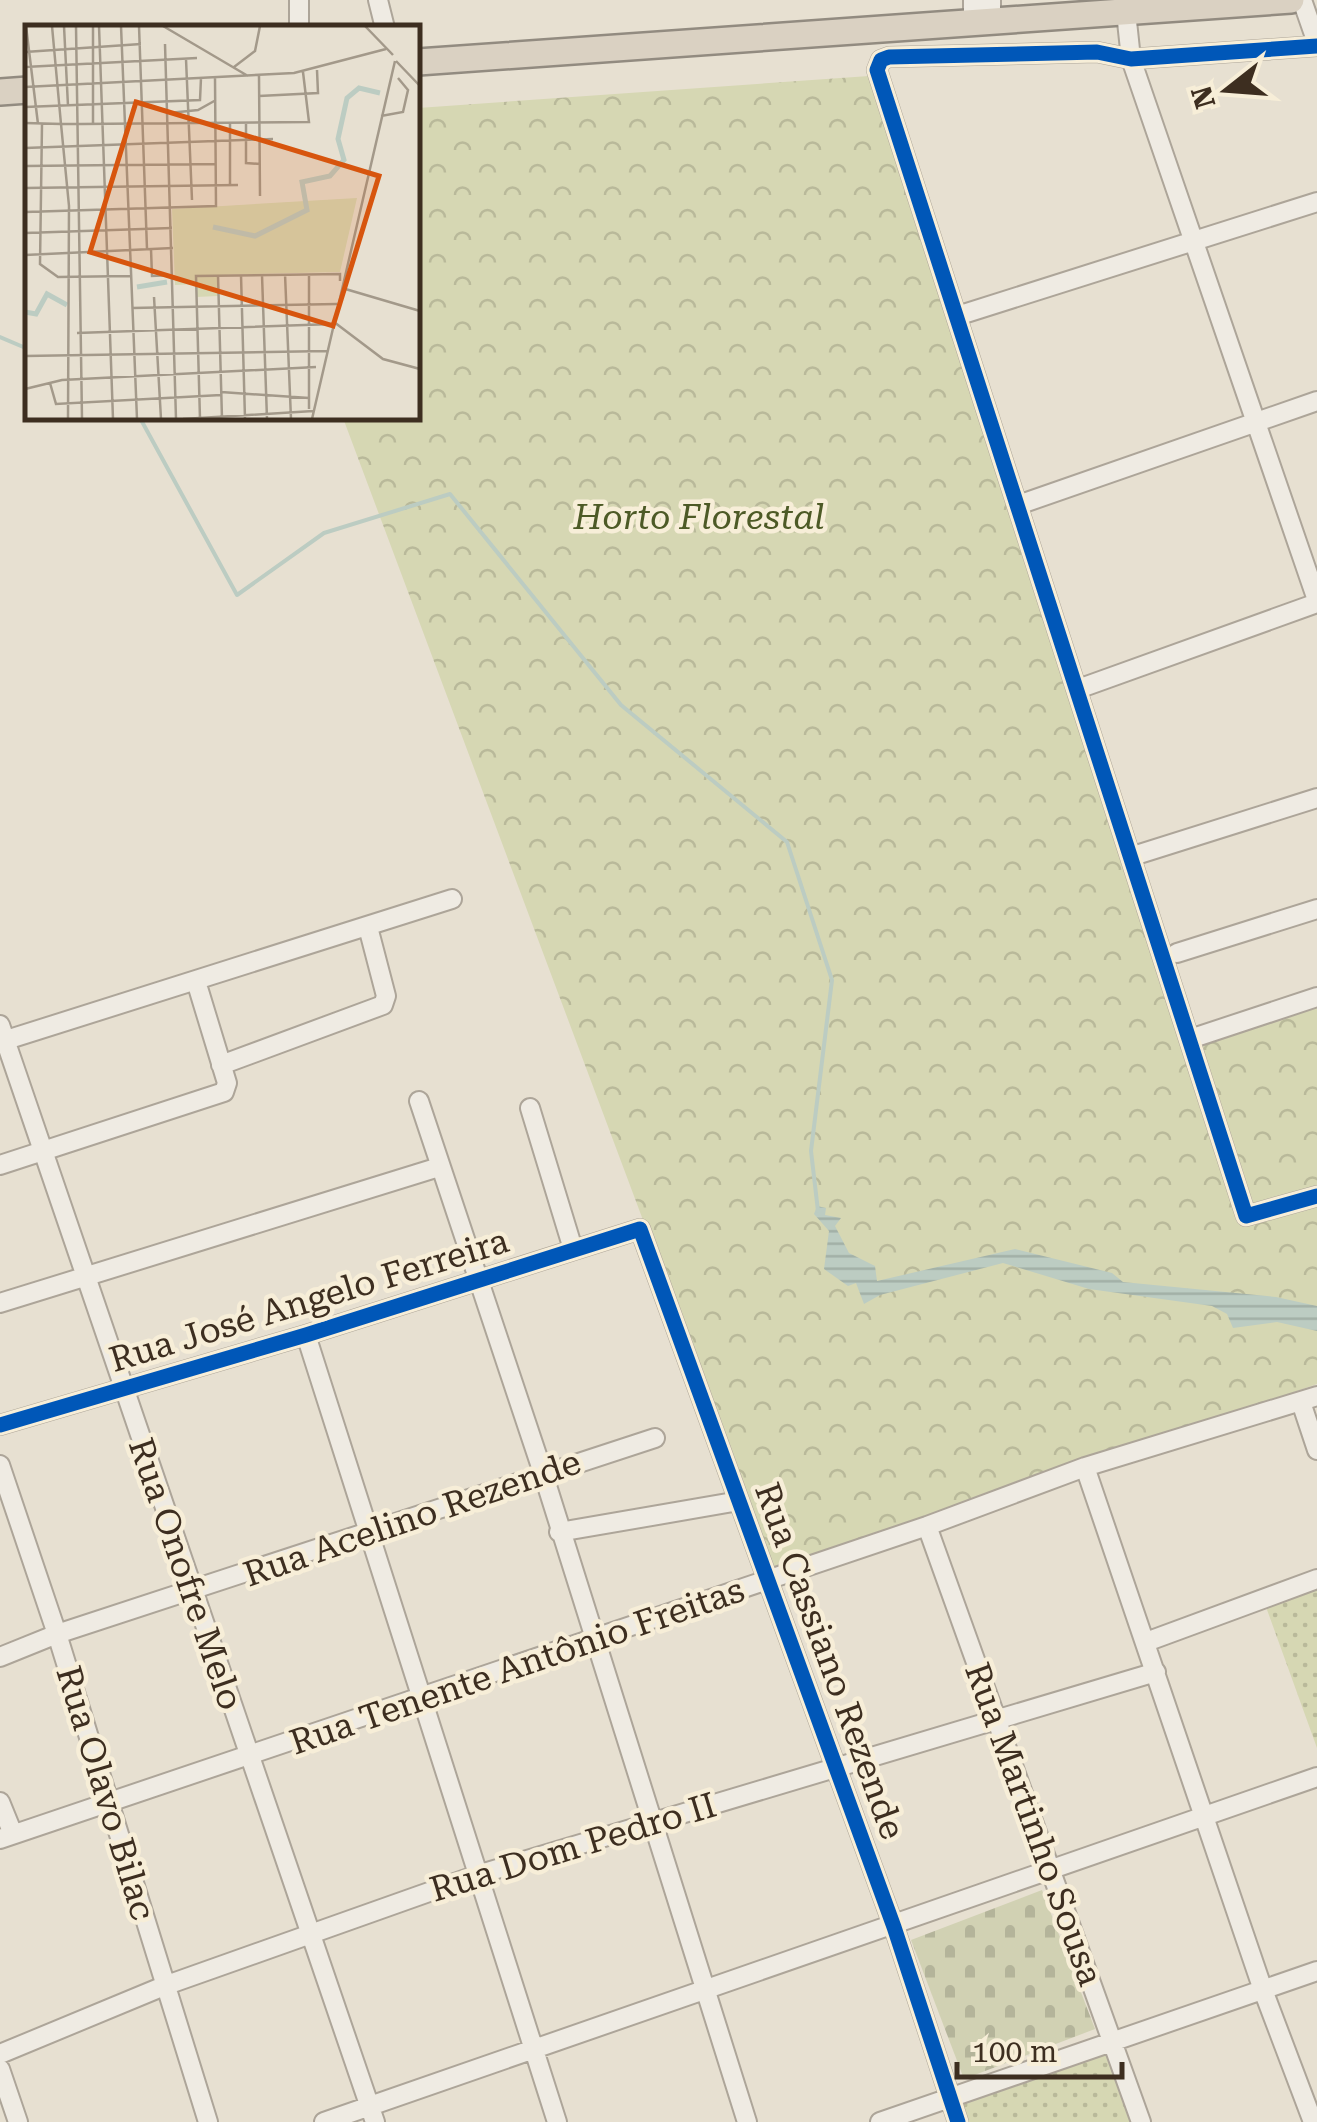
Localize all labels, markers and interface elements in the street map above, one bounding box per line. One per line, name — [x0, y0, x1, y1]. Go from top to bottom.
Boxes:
inset map — [25, 25, 420, 420]
north arrow — [1177, 40, 1277, 140]
text: N — [1185, 82, 1223, 112]
park label: Horto Florestal — [572, 497, 825, 538]
street label: Rua José Angelo Ferreira — [105, 1220, 514, 1381]
street label: Rua Onofre Melo — [120, 1433, 251, 1715]
street label: Rua Acelino Rezende — [238, 1441, 586, 1595]
street label: Rua Cassiano Rezende — [746, 1477, 913, 1845]
street label: Rua Tenente Antônio Freitas — [285, 1569, 750, 1764]
street label: Rua Martinho Sousa — [956, 1657, 1111, 1991]
street label: Rua Olavo Bilac — [47, 1661, 164, 1925]
street label: Rua Dom Pedro II — [425, 1784, 721, 1910]
scale bar — [957, 2017, 1122, 2079]
text: 100 m — [972, 2034, 1057, 2069]

